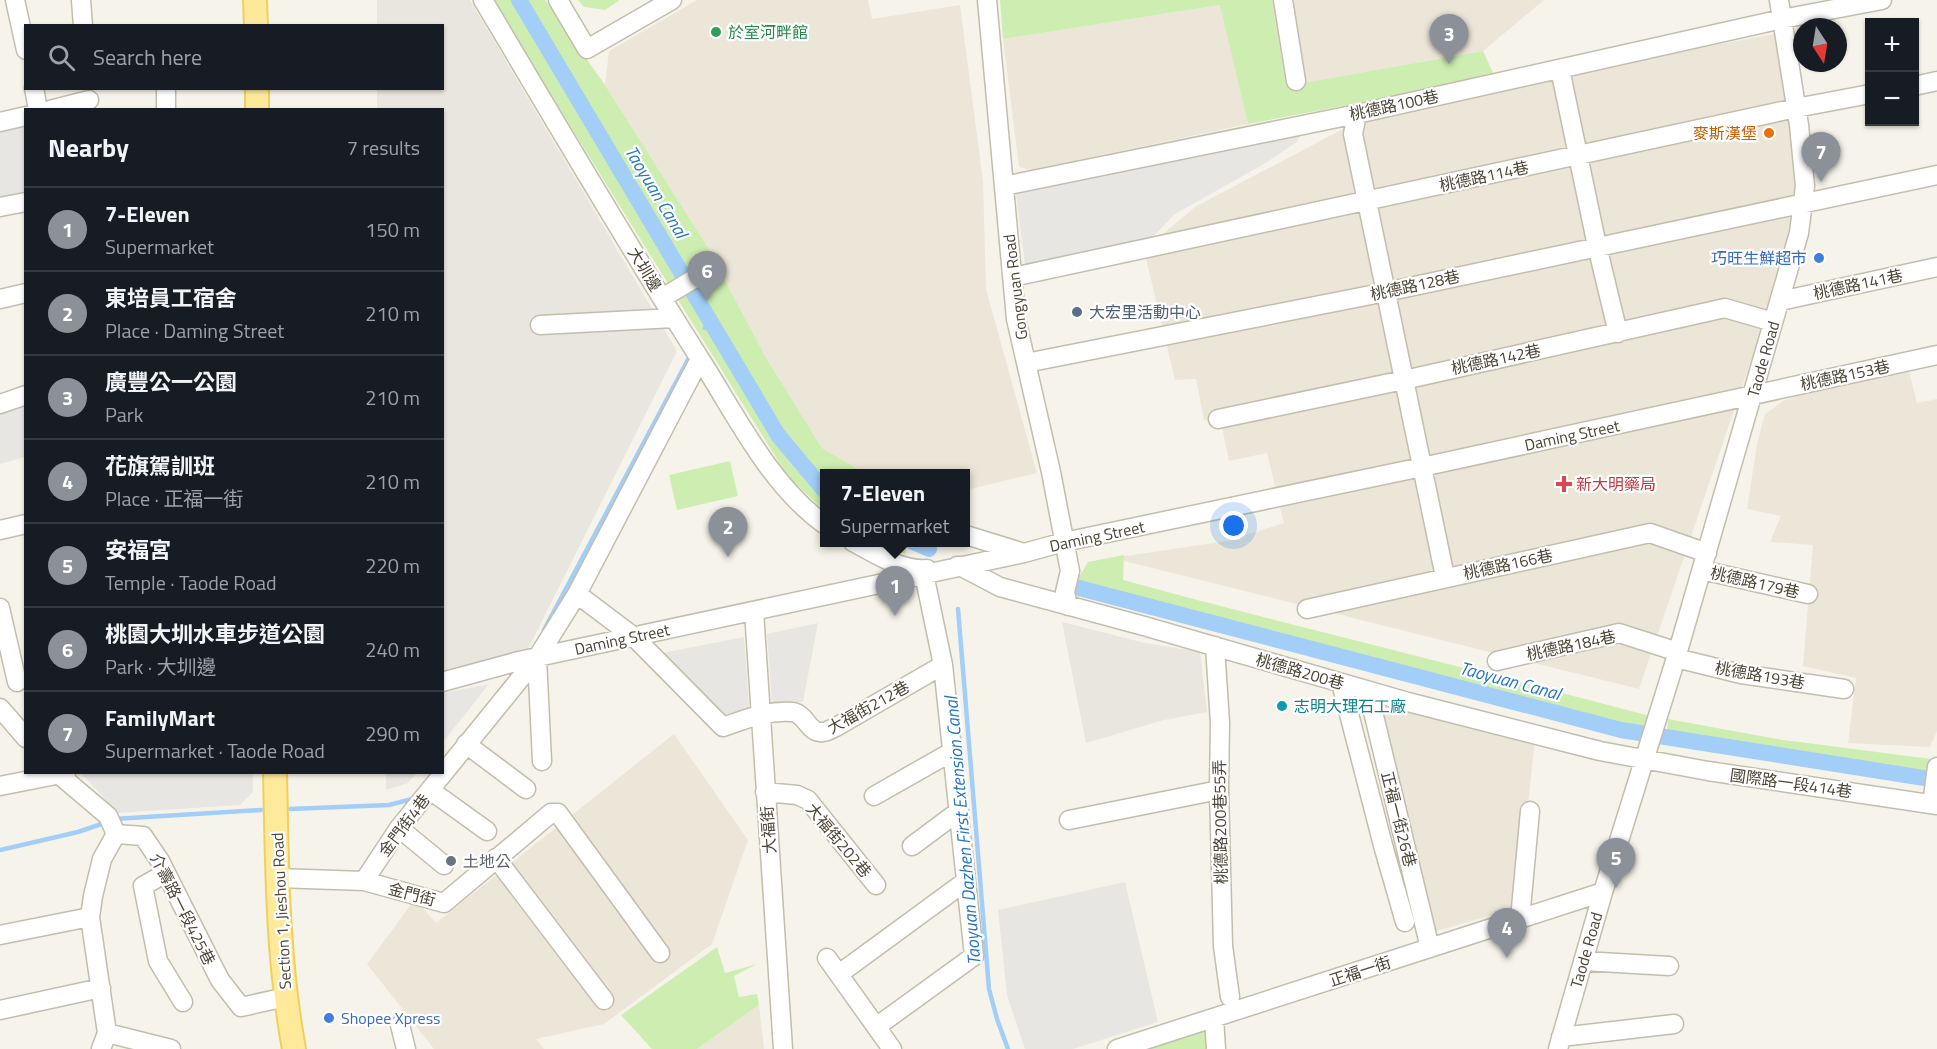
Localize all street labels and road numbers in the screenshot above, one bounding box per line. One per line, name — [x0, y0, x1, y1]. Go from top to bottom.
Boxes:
street label: 桃德路100巷 — [1347, 84, 1441, 126]
street label: 桃德路114巷 — [1437, 155, 1531, 197]
street label: Gongyuan Road — [997, 233, 1033, 341]
street label: 大圳邊 — [622, 242, 668, 296]
street label: 桃德路141巷 — [1811, 263, 1905, 305]
street label: 桃德路128巷 — [1368, 264, 1462, 306]
street label: Taode Road — [1741, 318, 1785, 400]
street label: 桃德路142巷 — [1449, 338, 1543, 380]
street label: 桃德路153巷 — [1798, 354, 1892, 396]
street label: Daming Street — [1522, 413, 1622, 457]
street label: Daming Street — [1047, 514, 1147, 558]
street label: 桃德路166巷 — [1461, 543, 1555, 585]
street label: 桃德路179巷 — [1708, 560, 1802, 604]
street label: Daming Street — [572, 617, 672, 661]
street label: 桃德路184巷 — [1524, 624, 1618, 666]
street label: 桃德路200巷 — [1253, 647, 1347, 695]
street label: 桃德路193巷 — [1713, 655, 1807, 695]
street label: 大福街212巷 — [822, 674, 914, 740]
street label: 桃德路200巷55弄 — [1207, 759, 1233, 885]
street label: 國際路一段414巷 — [1728, 763, 1854, 803]
street label: 正福一街26巷 — [1376, 769, 1422, 869]
street label: 金門街4巷 — [372, 789, 436, 861]
street label: 大福街202巷 — [801, 797, 877, 883]
street label: 大福街 — [754, 805, 782, 855]
street label: Section 1, Jieshou Road — [265, 832, 297, 990]
street label: 介壽路一段425巷 — [144, 849, 222, 969]
street label: 金門街 — [386, 876, 438, 912]
street label: Taode Road — [1564, 909, 1608, 991]
street label: 正福一街 — [1326, 950, 1394, 992]

